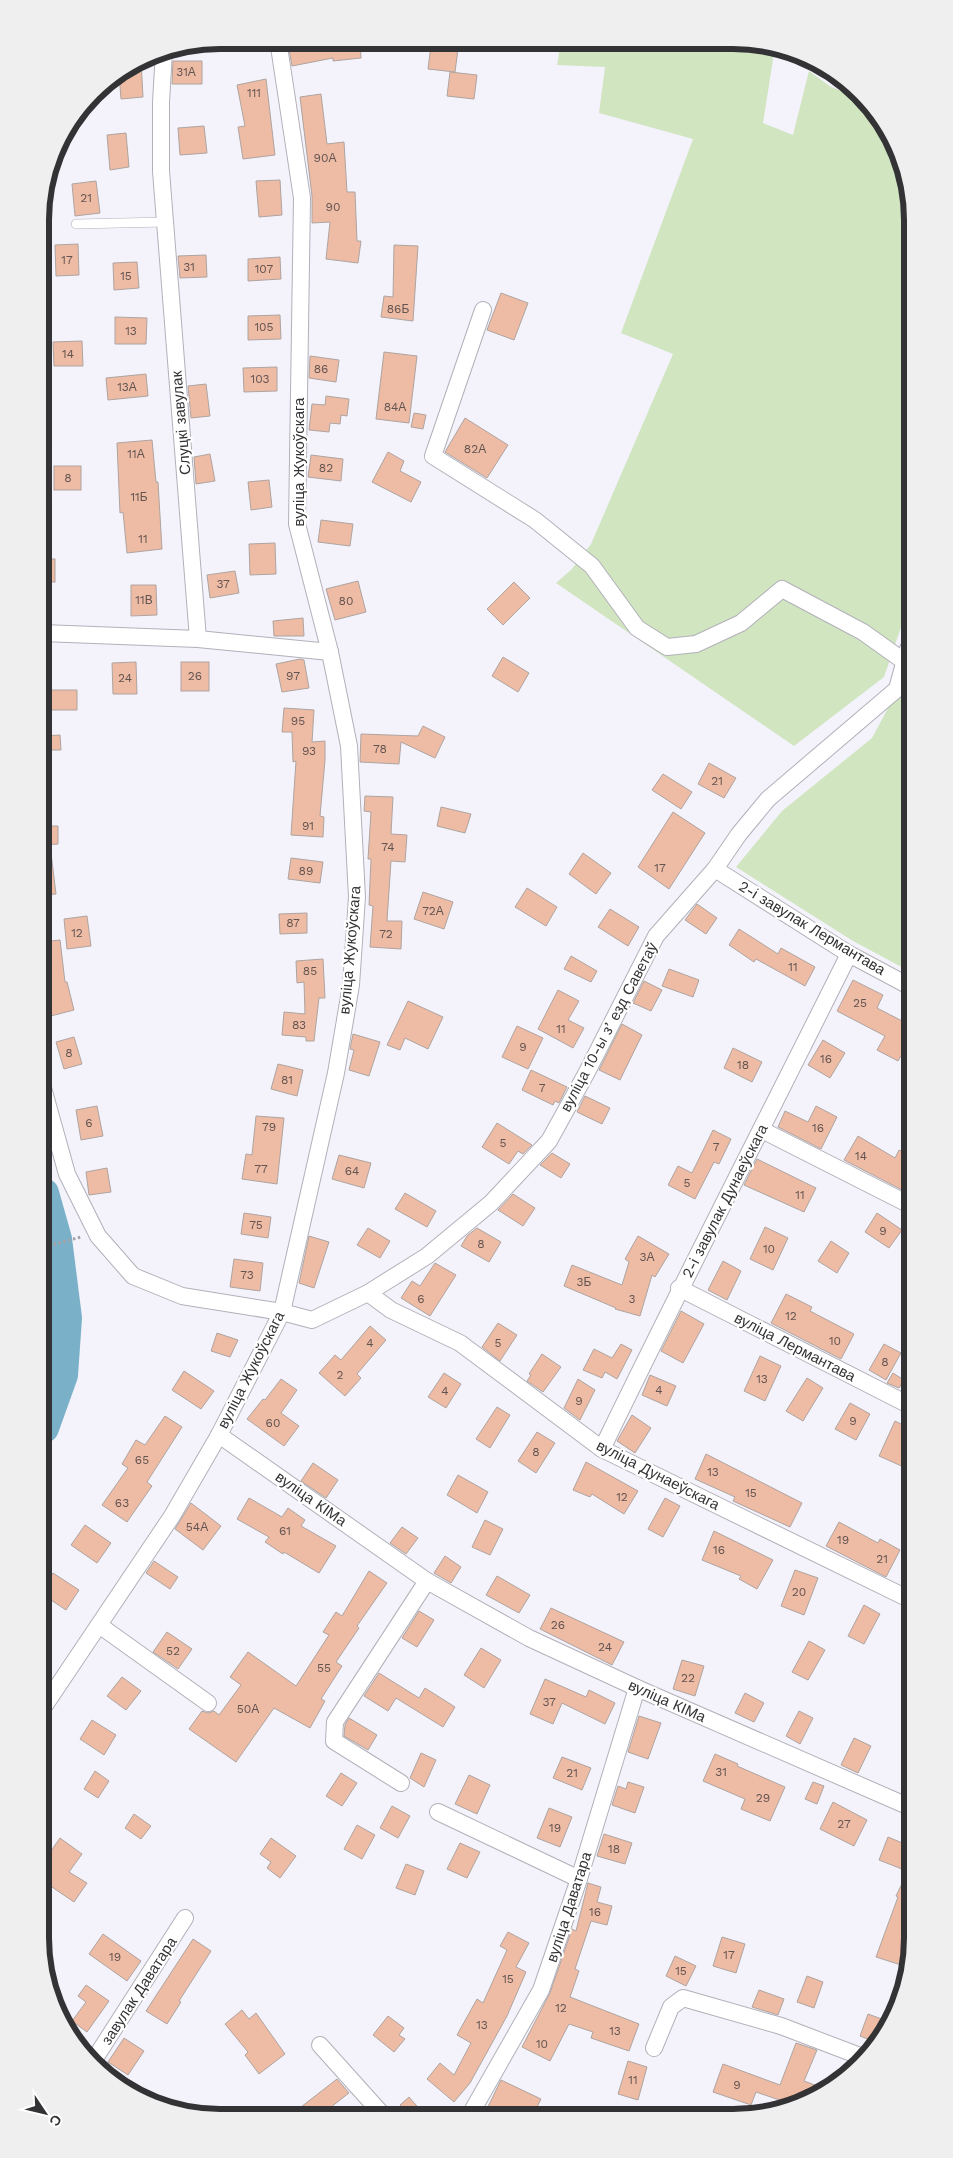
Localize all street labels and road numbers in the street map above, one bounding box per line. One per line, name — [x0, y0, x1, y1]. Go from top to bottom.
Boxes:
street label: Слуцкі завулак — [167, 370, 195, 476]
street label: вуліца Жукоўскага — [290, 397, 308, 526]
street label: 2-і завулак Лермантава — [735, 877, 889, 979]
street label: вуліца Жукоўскага — [335, 884, 365, 1015]
street label: вуліца 10-ы зʼезд Саветаў — [557, 939, 662, 1115]
street label: 2-і завулак Дунаеўскага — [678, 1121, 772, 1281]
street label: вуліца Жукоўскага — [214, 1308, 289, 1432]
street label: вуліца Лермантава — [731, 1309, 859, 1386]
street label: вуліца Дунаеўскага — [593, 1436, 723, 1514]
street label: вуліца КІМа — [272, 1468, 351, 1531]
street label: вуліца КІМа — [625, 1676, 709, 1726]
street label: вуліца Даватара — [543, 1849, 596, 1964]
street label: завулак Даватара — [97, 1933, 181, 2048]

